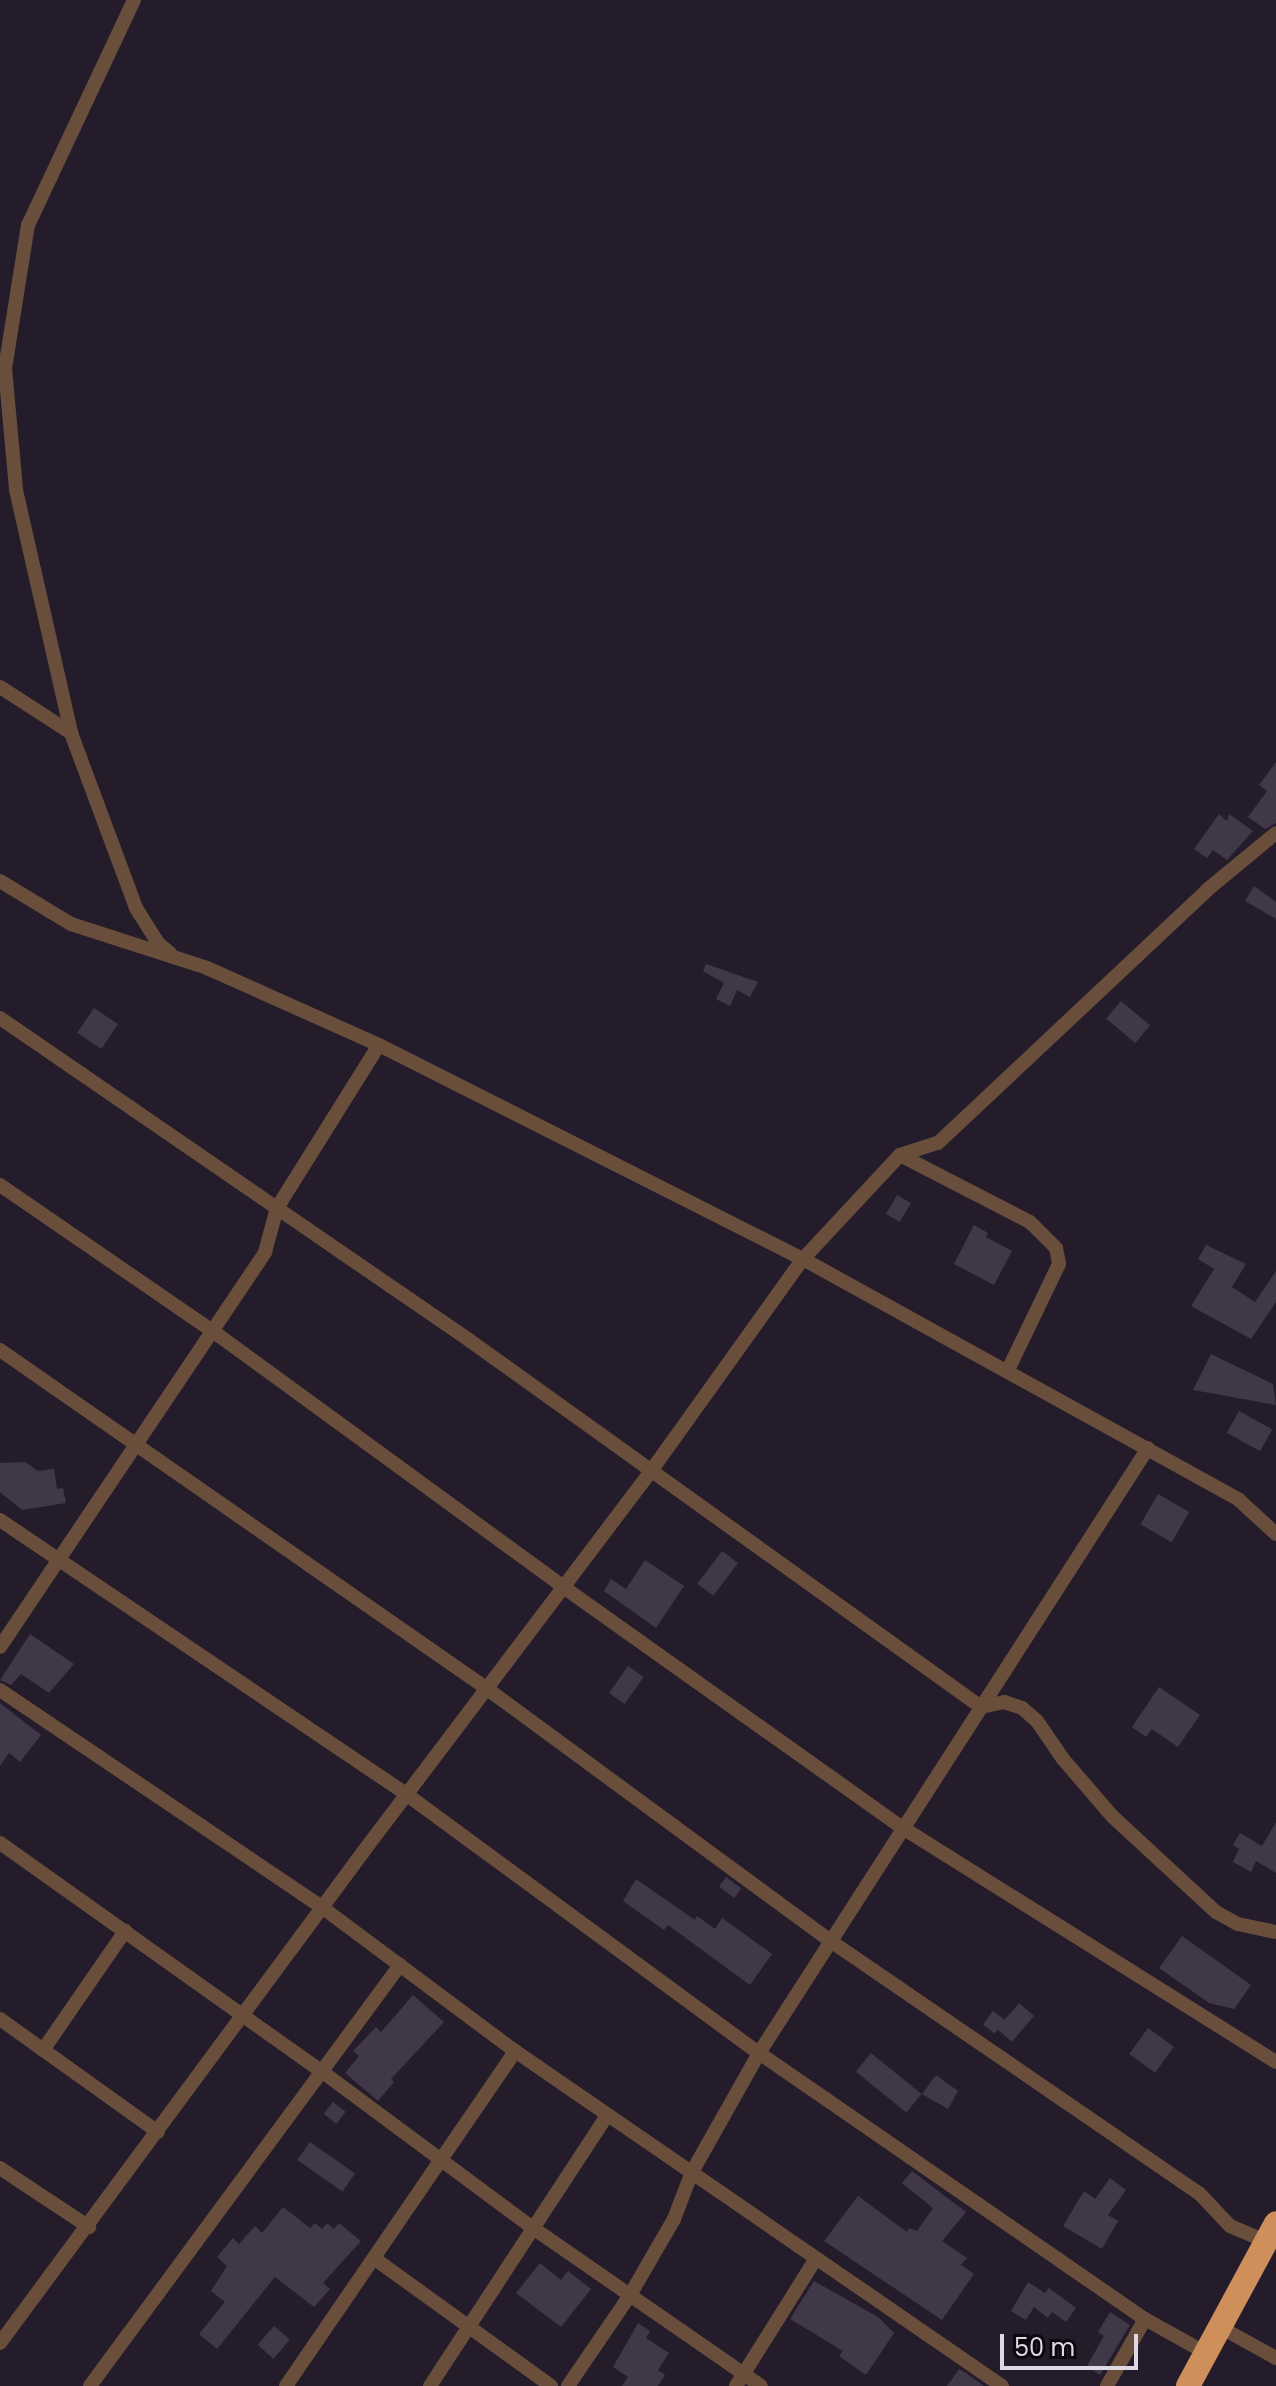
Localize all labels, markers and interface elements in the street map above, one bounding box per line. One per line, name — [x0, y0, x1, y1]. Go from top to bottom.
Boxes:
scale bar — [1004, 2318, 1142, 2368]
text: 50 m — [1014, 2331, 1075, 2364]

